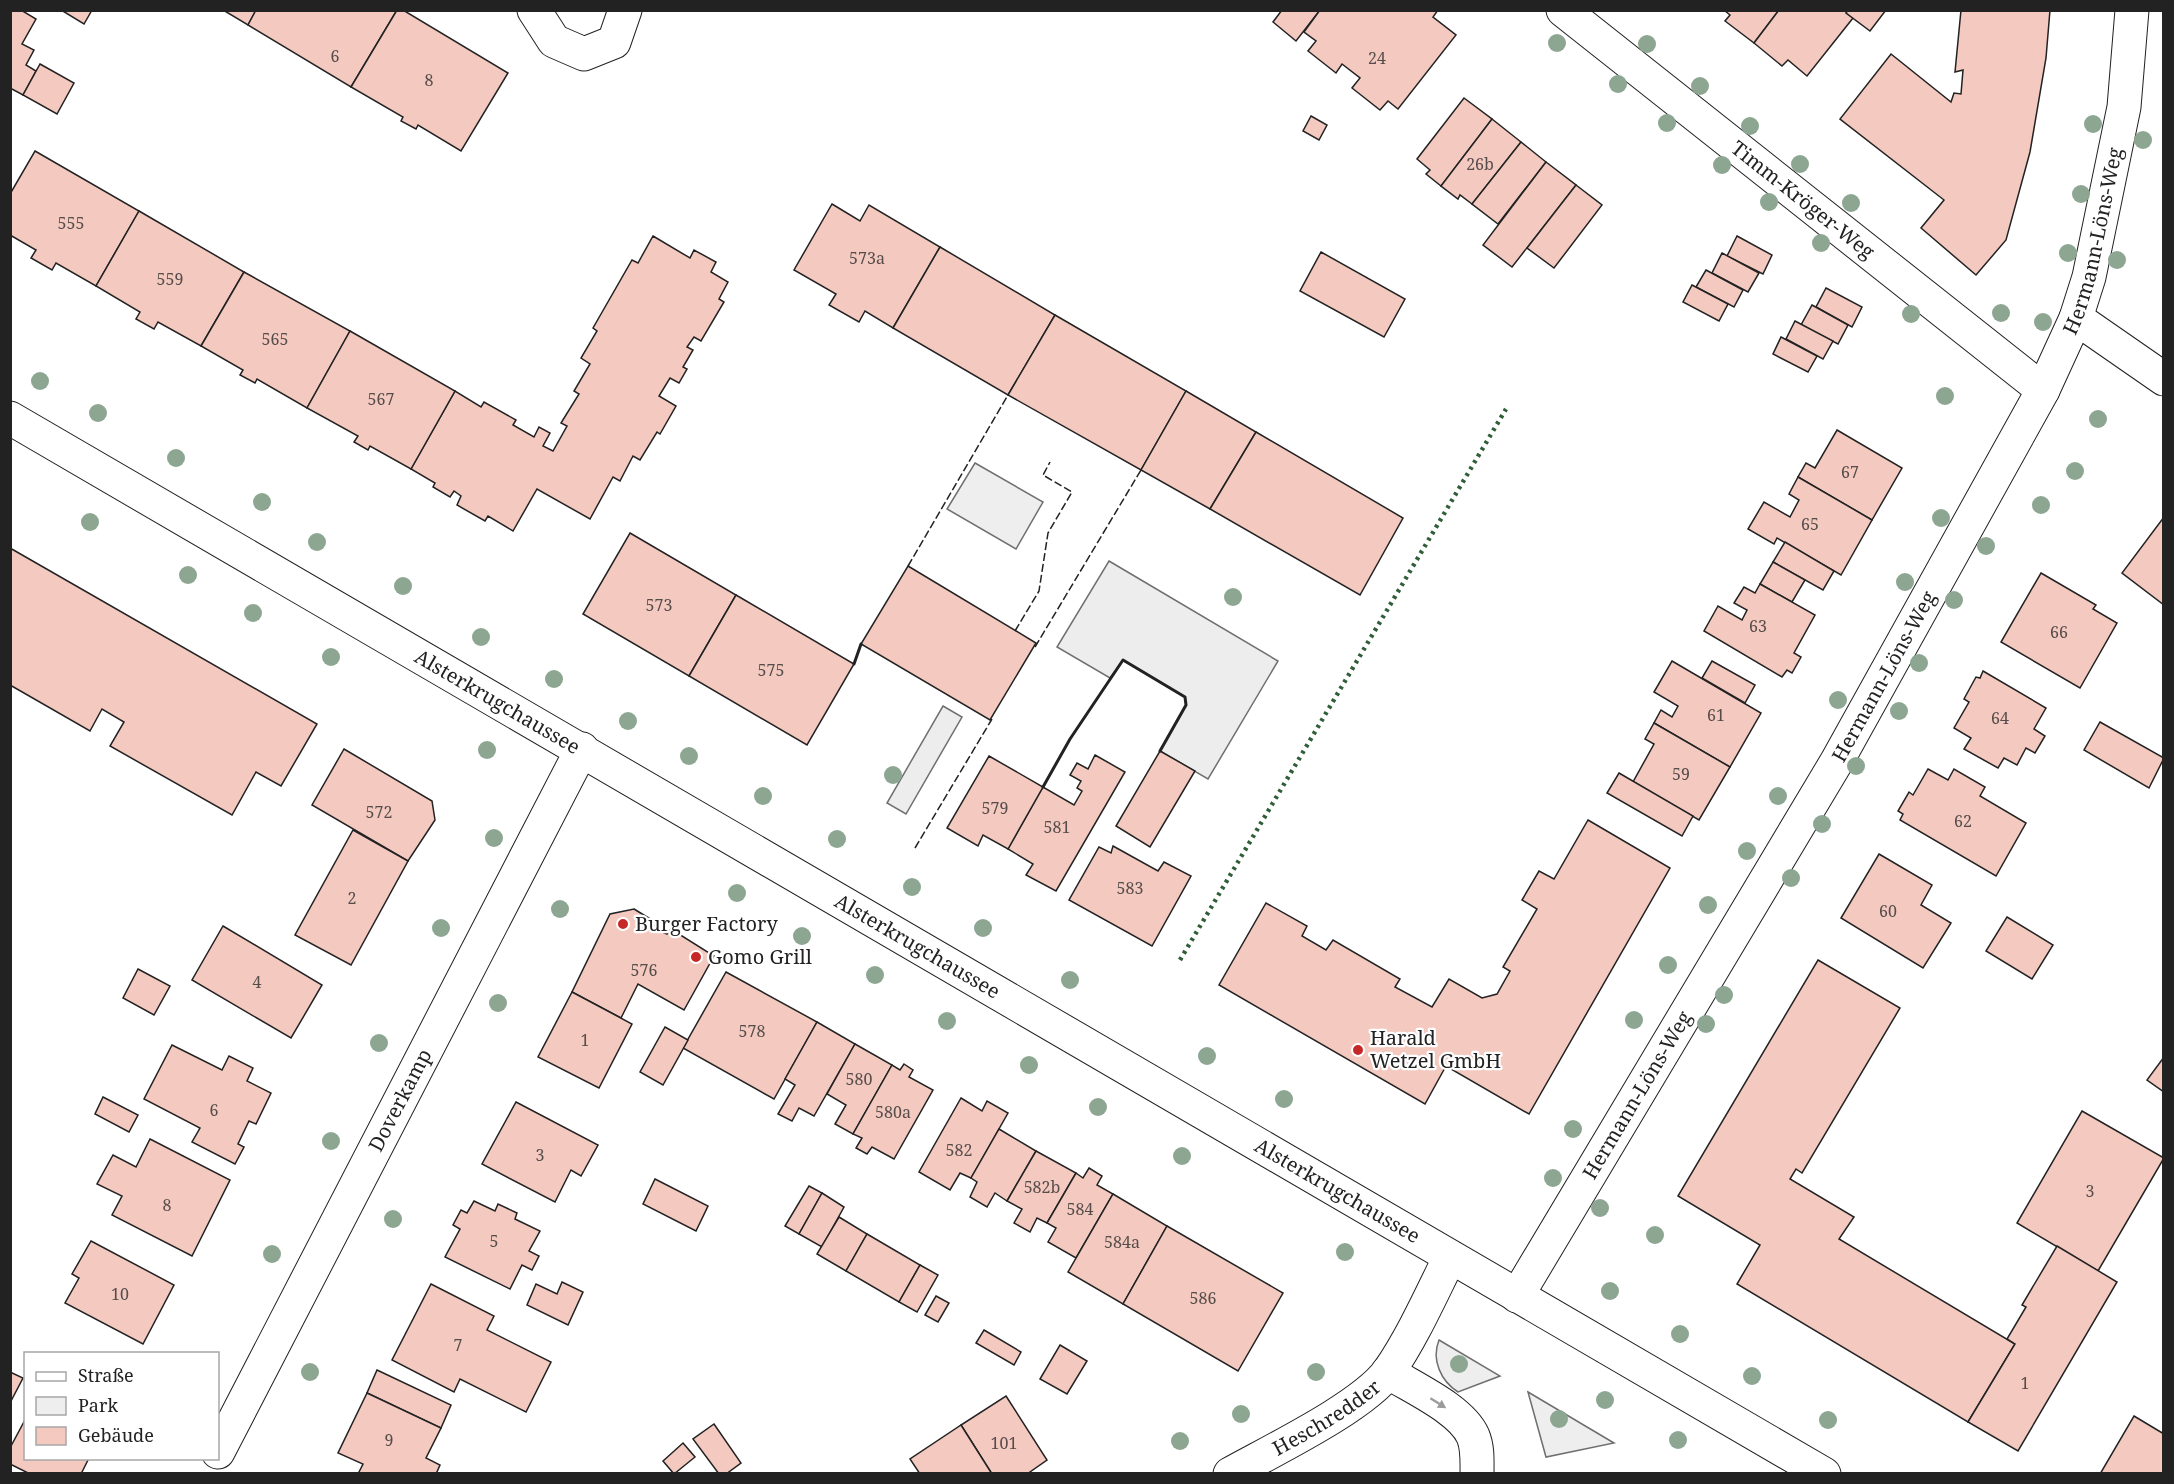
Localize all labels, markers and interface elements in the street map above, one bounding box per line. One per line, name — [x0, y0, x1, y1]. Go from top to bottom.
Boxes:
house number: 6 — [331, 45, 340, 67]
house number: 24 — [1368, 47, 1386, 69]
house number: 8 — [425, 69, 434, 91]
street label: Timm-Kröger-Weg — [1726, 134, 1881, 265]
street label: Hermann-Löns-Weg — [2056, 145, 2128, 339]
house number: 26b — [1466, 153, 1494, 175]
house number: 555 — [58, 212, 84, 234]
house number: 573a — [849, 247, 885, 269]
house number: 559 — [157, 268, 183, 290]
house number: 565 — [262, 328, 288, 350]
house number: 567 — [368, 388, 394, 410]
house number: 67 — [1841, 461, 1859, 483]
house number: 65 — [1801, 513, 1819, 535]
street label: Hermann-Löns-Weg — [1825, 586, 1942, 767]
house number: 573 — [646, 594, 672, 616]
house number: 63 — [1749, 615, 1767, 637]
house number: 66 — [2050, 621, 2068, 643]
street label: Alsterkrugchaussee — [410, 643, 585, 760]
house number: 575 — [758, 659, 784, 681]
house number: 61 — [1707, 704, 1725, 726]
house number: 64 — [1991, 707, 2009, 729]
house number: 59 — [1672, 763, 1690, 785]
house number: 579 — [982, 797, 1008, 819]
house number: 572 — [366, 801, 392, 823]
house number: 62 — [1954, 810, 1972, 832]
house number: 581 — [1044, 816, 1070, 838]
house number: 583 — [1117, 877, 1143, 899]
house number: 2 — [348, 887, 356, 909]
street label: Alsterkrugchaussee — [830, 887, 1005, 1005]
house number: 60 — [1879, 900, 1897, 922]
place label: Burger Factory — [635, 910, 778, 937]
marker: Burger Factory — [616, 917, 630, 931]
place label: Gomo Grill — [708, 943, 812, 970]
marker: Gomo Grill — [689, 950, 703, 964]
house number: 576 — [631, 959, 657, 981]
house number: 4 — [253, 971, 262, 993]
street label: Hermann-Löns-Weg — [1576, 1006, 1698, 1184]
house number: 578 — [739, 1020, 765, 1042]
place label: Harald Wetzel GmbH — [1370, 1024, 1501, 1074]
house number: 1 — [581, 1029, 589, 1051]
marker: Harald Wetzel GmbH — [1351, 1043, 1365, 1057]
street label: Doverkamp — [362, 1044, 437, 1156]
house number: 580 — [846, 1068, 872, 1090]
house number: 6 — [210, 1099, 219, 1121]
house number: 580a — [875, 1101, 911, 1123]
street label: Alsterkrugchaussee — [1250, 1132, 1425, 1249]
house number: 582 — [946, 1139, 972, 1161]
house number: 3 — [536, 1144, 545, 1166]
house number: 582b — [1024, 1176, 1060, 1198]
house number: 3 — [2086, 1180, 2095, 1202]
house number: 8 — [163, 1194, 172, 1216]
house number: 584 — [1067, 1198, 1093, 1220]
house number: 5 — [490, 1230, 498, 1252]
house number: 584a — [1104, 1231, 1140, 1253]
house number: 10 — [111, 1283, 129, 1305]
house number: 586 — [1190, 1287, 1216, 1309]
house number: 7 — [454, 1334, 463, 1356]
legend — [24, 1352, 219, 1460]
text: Straße — [78, 1363, 134, 1387]
house number: 1 — [2021, 1372, 2029, 1394]
street label: Heschredder — [1268, 1373, 1387, 1462]
text: Park — [78, 1393, 118, 1417]
one-way arrow — [1430, 1397, 1446, 1408]
text: Gebäude — [78, 1423, 154, 1447]
house number: 9 — [385, 1429, 393, 1451]
house number: 101 — [991, 1432, 1017, 1454]

